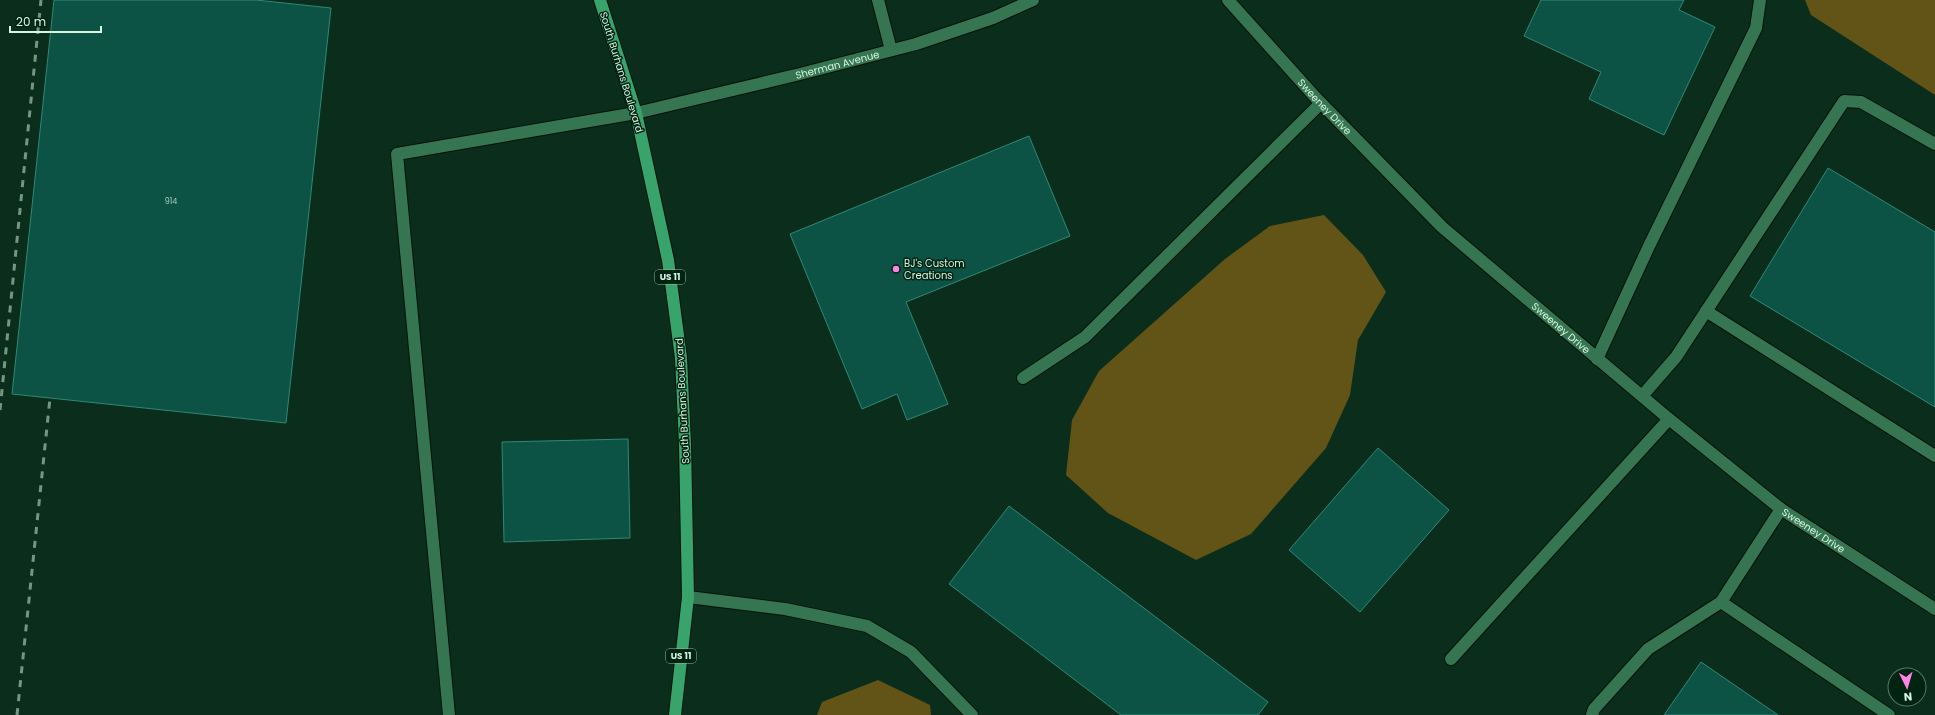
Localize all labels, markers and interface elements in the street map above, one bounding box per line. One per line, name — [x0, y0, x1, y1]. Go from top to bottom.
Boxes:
scale bar — [10, 8, 101, 34]
street label: South Burhans Boulevard — [596, 10, 647, 134]
text: 20 m — [16, 13, 46, 30]
street label: Sherman Avenue — [794, 47, 881, 83]
street label: Sweeney Drive — [1294, 75, 1355, 138]
house number: 914 — [165, 196, 177, 207]
place label: BJ's Custom Creations — [904, 256, 965, 283]
marker: BJ's Custom Creations — [891, 264, 901, 274]
road number: US 11 — [655, 270, 685, 284]
street label: Sweeney Drive — [1528, 299, 1593, 357]
street label: South Burhans Boulevard — [672, 338, 693, 464]
street label: Sweeney Drive — [1779, 505, 1848, 557]
road number: US 11 — [666, 649, 696, 663]
north arrow — [1887, 667, 1927, 707]
text: N — [1903, 689, 1913, 705]

